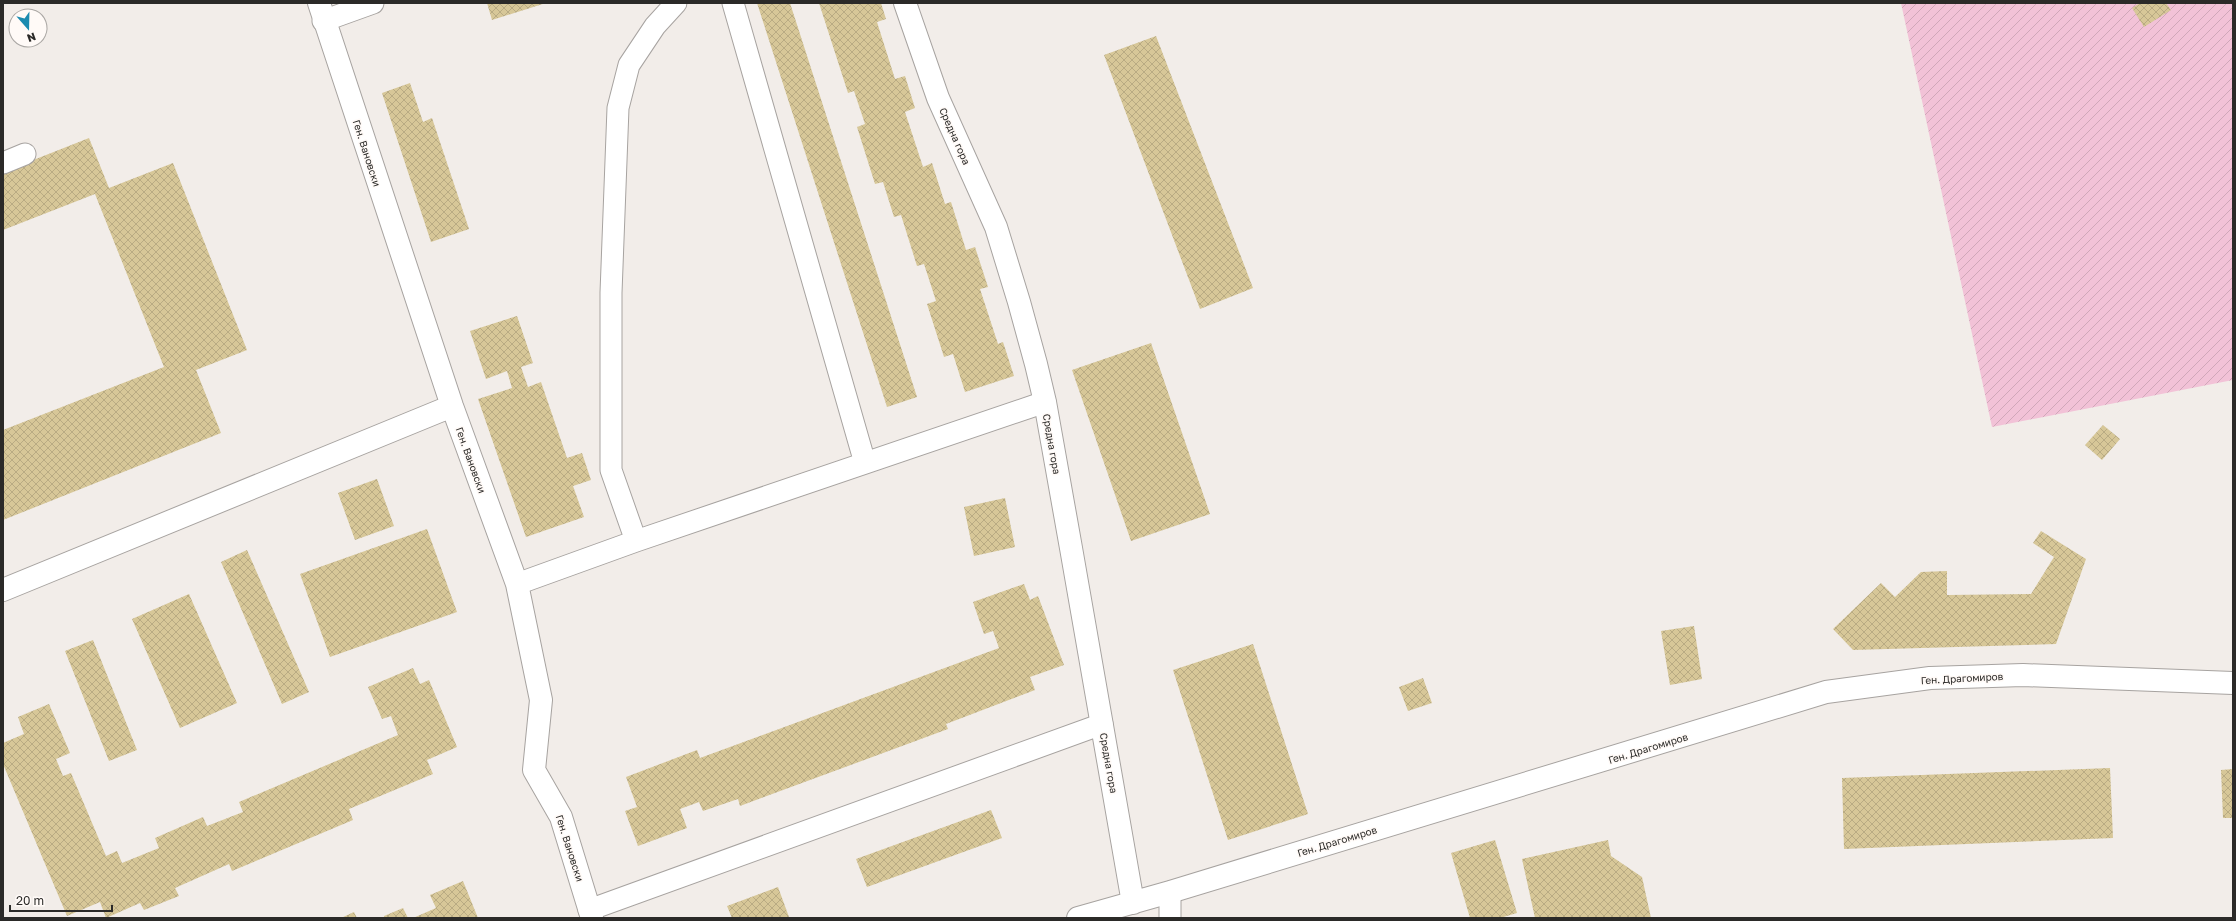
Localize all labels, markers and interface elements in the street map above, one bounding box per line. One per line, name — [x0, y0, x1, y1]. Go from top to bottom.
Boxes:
north arrow — [8, 8, 48, 48]
text: N — [25, 30, 38, 45]
street label: Средна гора — [937, 106, 973, 166]
street label: Ген. Вановски — [351, 118, 383, 188]
street label: Средна гора — [1041, 413, 1063, 475]
street label: Ген. Вановски — [454, 425, 488, 495]
street label: Ген. Драгомиров — [1920, 670, 2004, 686]
street label: Ген. Драгомиров — [1607, 730, 1690, 766]
street label: Средна гора — [1098, 732, 1120, 794]
street label: Ген. Вановски — [554, 813, 586, 883]
street label: Ген. Драгомиров — [1296, 823, 1379, 859]
scale bar — [10, 887, 112, 913]
text: 20 m — [16, 893, 44, 908]

